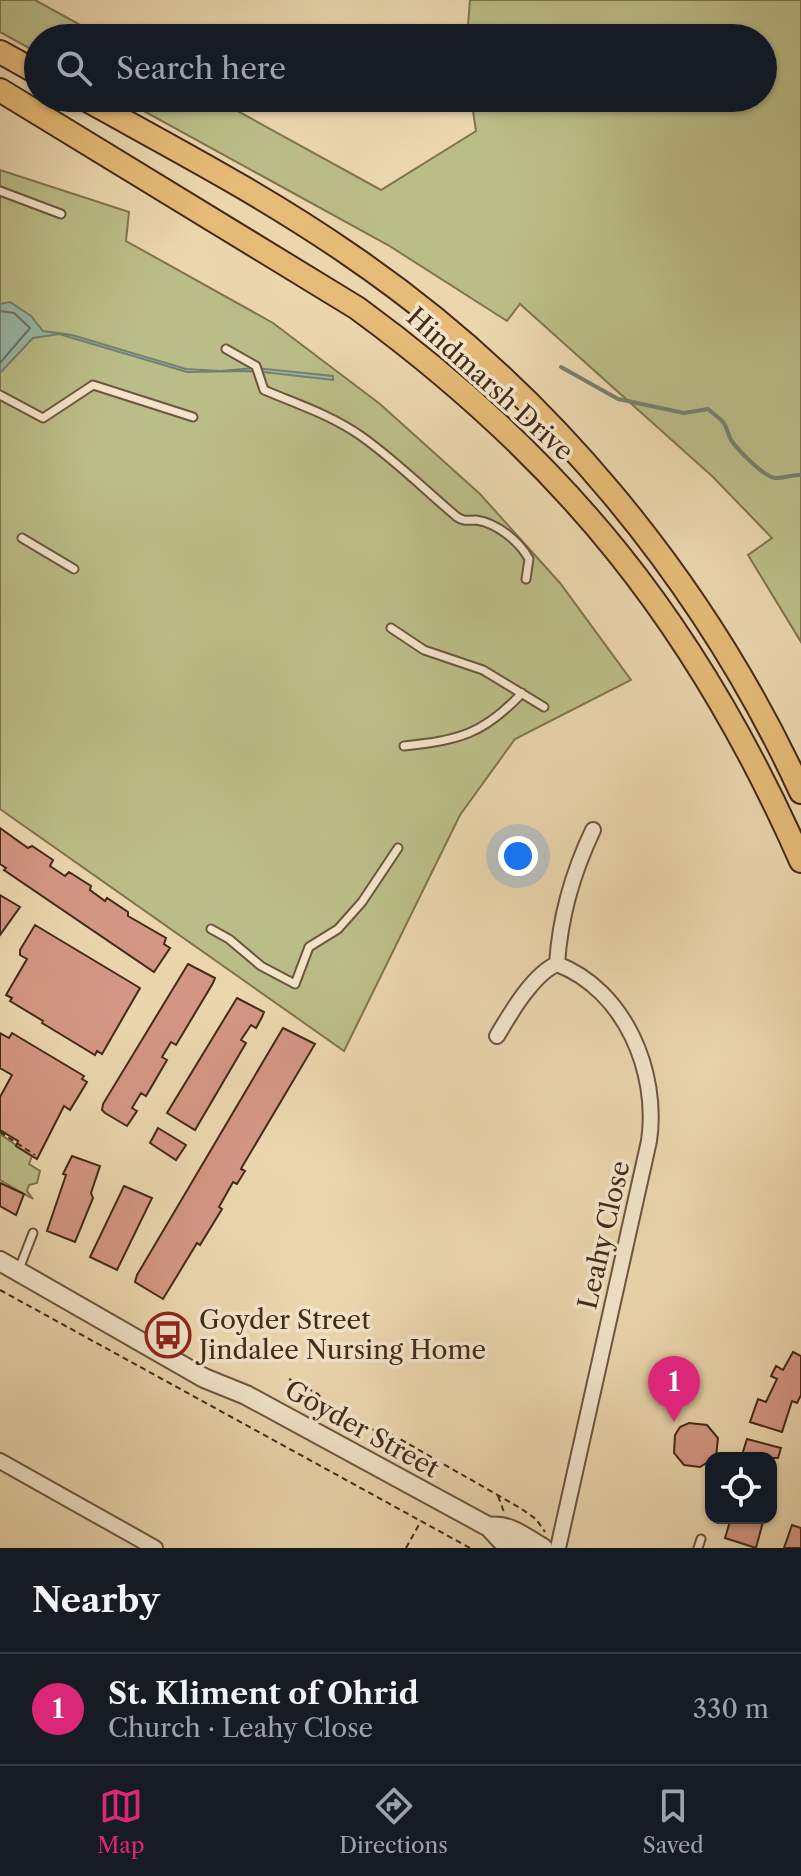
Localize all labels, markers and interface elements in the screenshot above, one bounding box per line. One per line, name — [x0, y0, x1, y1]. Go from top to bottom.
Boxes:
search box — [24, 24, 777, 112]
icon: search — [52, 46, 96, 90]
text: Search here — [116, 50, 286, 87]
street label: Hindmarsh Drive — [400, 301, 580, 467]
your location — [498, 836, 538, 876]
street label: Leahy Close — [571, 1158, 637, 1312]
place label: Goyder Street Jindalee Nursing Home — [195, 1304, 486, 1366]
bus stop icon: Goyder Street Jindalee Nursing Home — [144, 1311, 192, 1359]
pin: 1 — [648, 1356, 700, 1422]
street label: Goyder Street — [279, 1373, 445, 1485]
map controls — [705, 1452, 777, 1524]
button: locate — [705, 1452, 777, 1524]
text: Nearby — [32, 1579, 160, 1621]
text: St. Kliment of Ohrid — [108, 1675, 419, 1712]
text: 1 — [52, 1693, 64, 1725]
text: 330 m — [693, 1693, 769, 1725]
text: Church · Leahy Close — [108, 1712, 373, 1744]
tab: Map — [97, 1784, 145, 1859]
tab: Directions — [339, 1784, 448, 1859]
tab: Saved — [643, 1784, 704, 1859]

